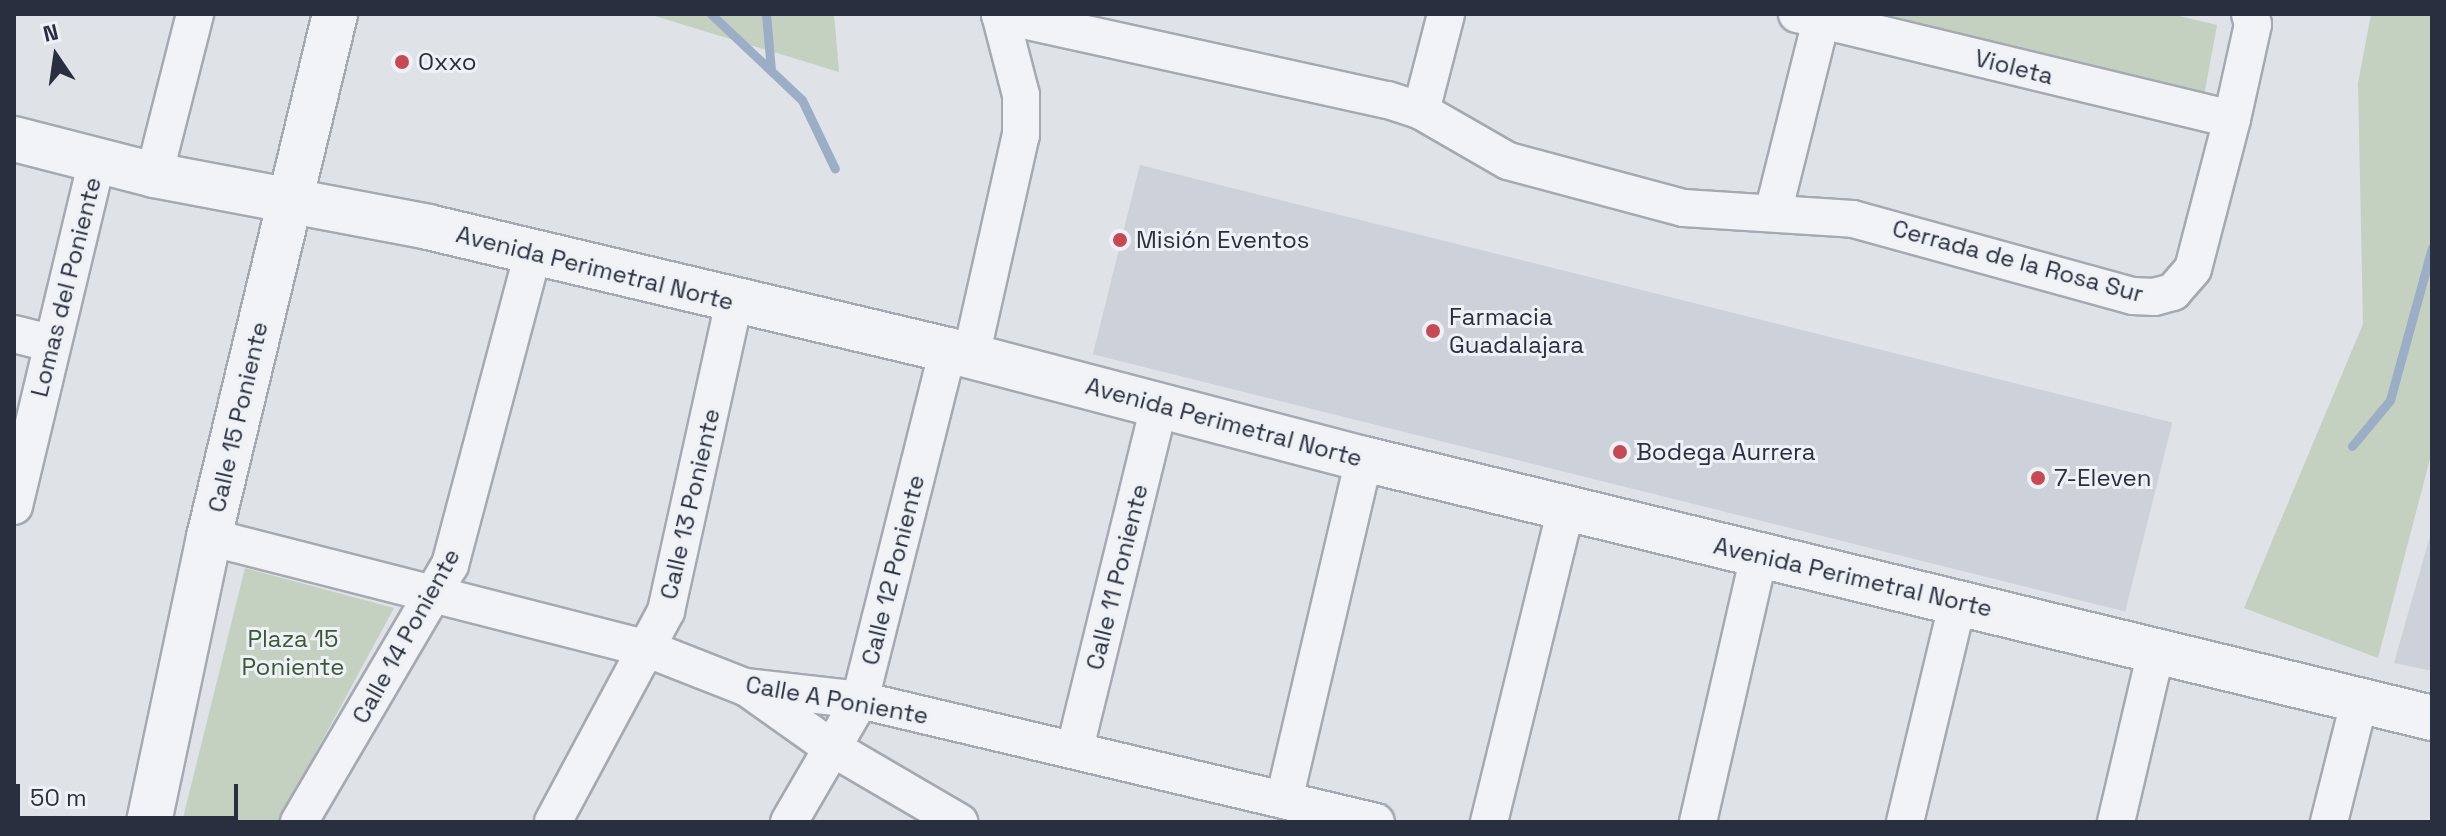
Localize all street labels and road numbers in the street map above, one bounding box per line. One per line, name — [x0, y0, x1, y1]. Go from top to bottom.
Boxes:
street label: Violeta — [1972, 43, 2056, 91]
street label: Lomas del Poniente — [25, 174, 107, 400]
street label: Cerrada de la Rosa Sur — [1889, 214, 2147, 308]
street label: Avenida Perimetral Norte — [453, 220, 737, 316]
street label: Calle 15 Poniente — [202, 319, 274, 515]
street label: Avenida Perimetral Norte — [1083, 371, 1365, 473]
street label: Calle 13 Poniente — [654, 406, 726, 602]
street label: Calle 12 Poniente — [855, 472, 931, 668]
street label: Calle 11 Poniente — [1080, 481, 1154, 673]
street label: Avenida Perimetral Norte — [1711, 531, 1995, 623]
street label: Calle 14 Poniente — [346, 544, 466, 728]
street label: Calle A Poniente — [743, 670, 931, 730]

